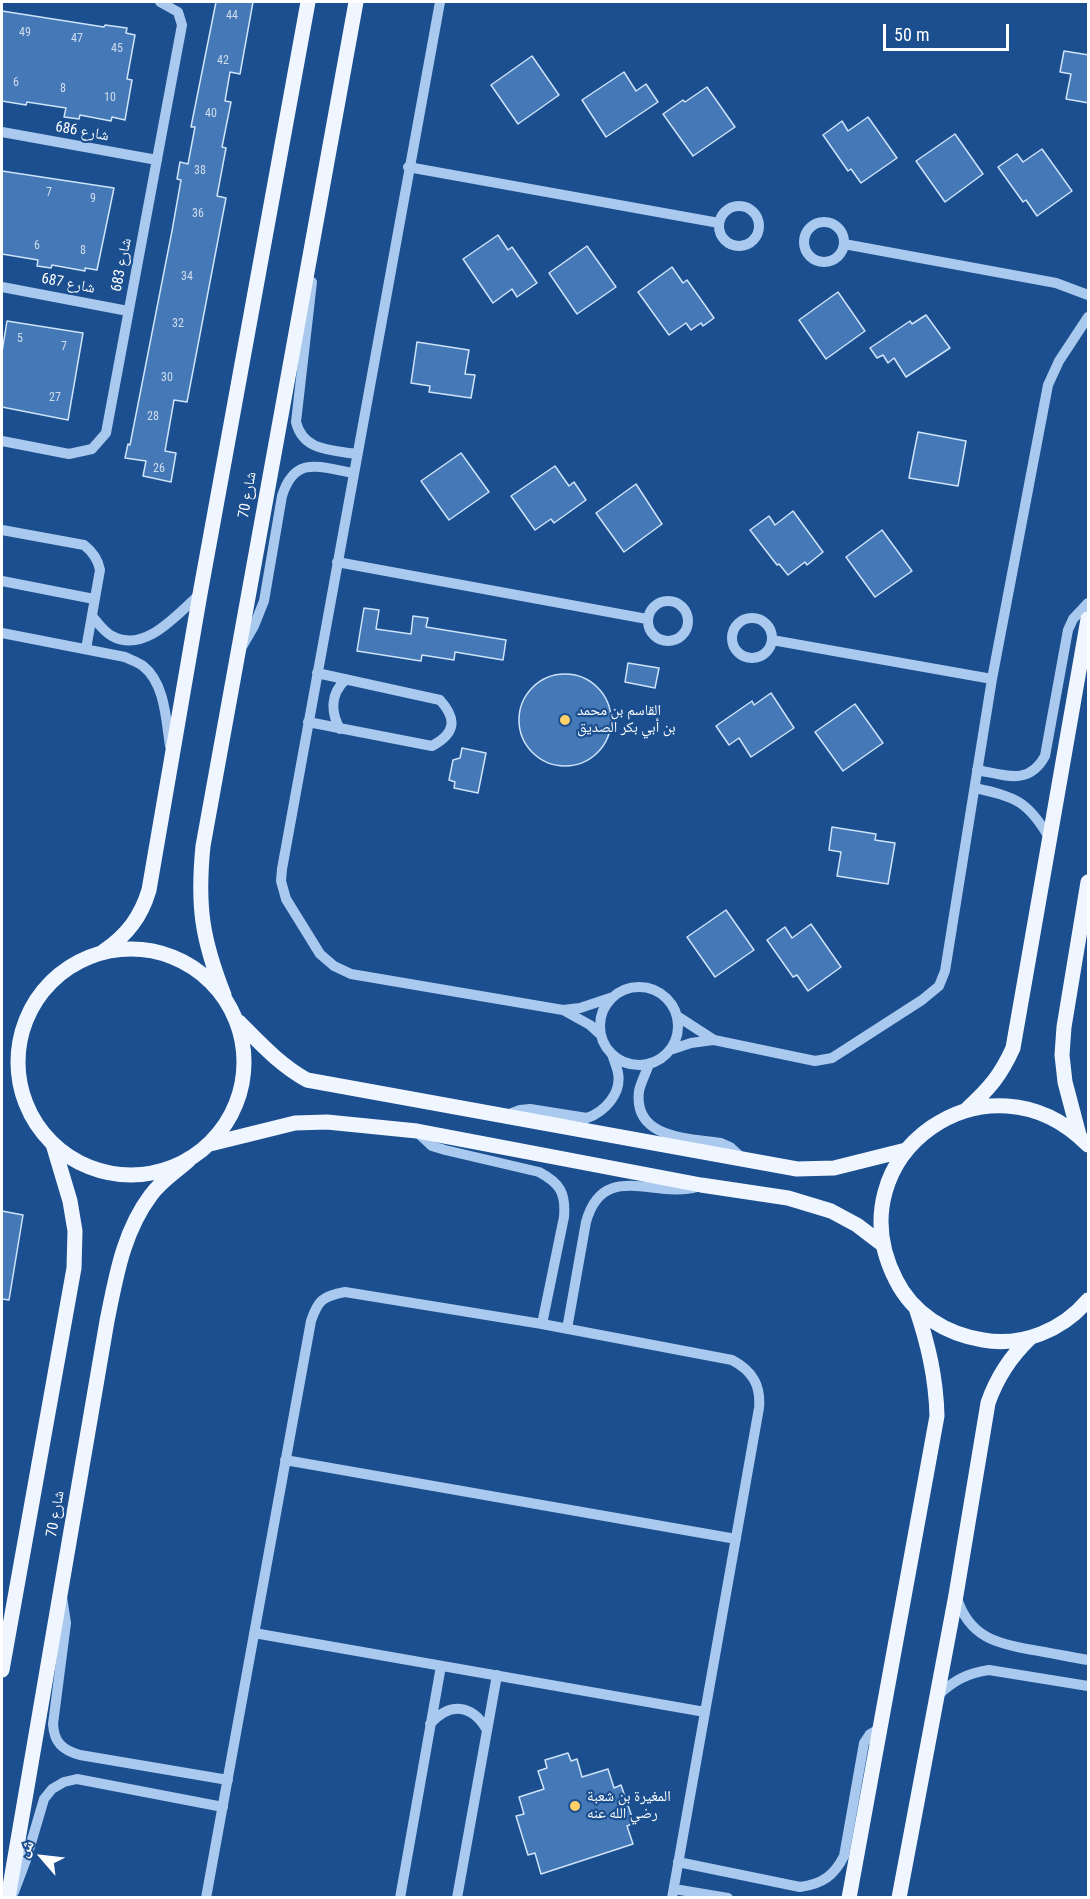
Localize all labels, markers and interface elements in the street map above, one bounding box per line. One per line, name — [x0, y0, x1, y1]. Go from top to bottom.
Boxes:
house number: 44 — [226, 9, 238, 23]
scale bar — [886, 12, 1012, 50]
text: 50 m — [894, 24, 929, 45]
house number: 49 — [19, 26, 31, 40]
house number: 47 — [71, 32, 83, 46]
house number: 45 — [111, 42, 123, 56]
house number: 42 — [217, 54, 229, 68]
house number: 6 — [13, 76, 19, 90]
house number: 8 — [60, 82, 66, 96]
house number: 10 — [104, 91, 116, 105]
house number: 40 — [205, 107, 217, 121]
street label: شارع 686 — [54, 118, 110, 146]
house number: 38 — [194, 164, 206, 178]
house number: 7 — [46, 186, 52, 200]
house number: 9 — [90, 192, 96, 206]
house number: 36 — [192, 207, 204, 221]
street label: شارع 683 — [108, 237, 136, 293]
house number: 6 — [34, 239, 40, 253]
house number: 8 — [80, 244, 86, 258]
street label: شارع 687 — [40, 270, 96, 298]
house number: 34 — [181, 270, 193, 284]
house number: 32 — [172, 317, 184, 331]
house number: 5 — [17, 332, 23, 346]
house number: 7 — [61, 340, 67, 354]
house number: 30 — [161, 371, 173, 385]
house number: 27 — [49, 391, 61, 405]
house number: 28 — [147, 410, 159, 424]
house number: 26 — [153, 462, 165, 476]
street label: شارع 70 — [235, 470, 261, 520]
place label: القاسم بن محمد بن أبي بكر الصديق — [577, 702, 676, 737]
marker: القاسم بن محمد بن أبي بكر الصديق — [558, 713, 572, 727]
street label: شارع 70 — [43, 1489, 69, 1539]
place label: المغيرة بن شعبة رضي الله عنه — [587, 1788, 671, 1823]
marker: المغيرة بن شعبة رضي الله عنه — [568, 1799, 582, 1813]
north arrow — [12, 1827, 72, 1887]
text: ش — [13, 1836, 38, 1860]

